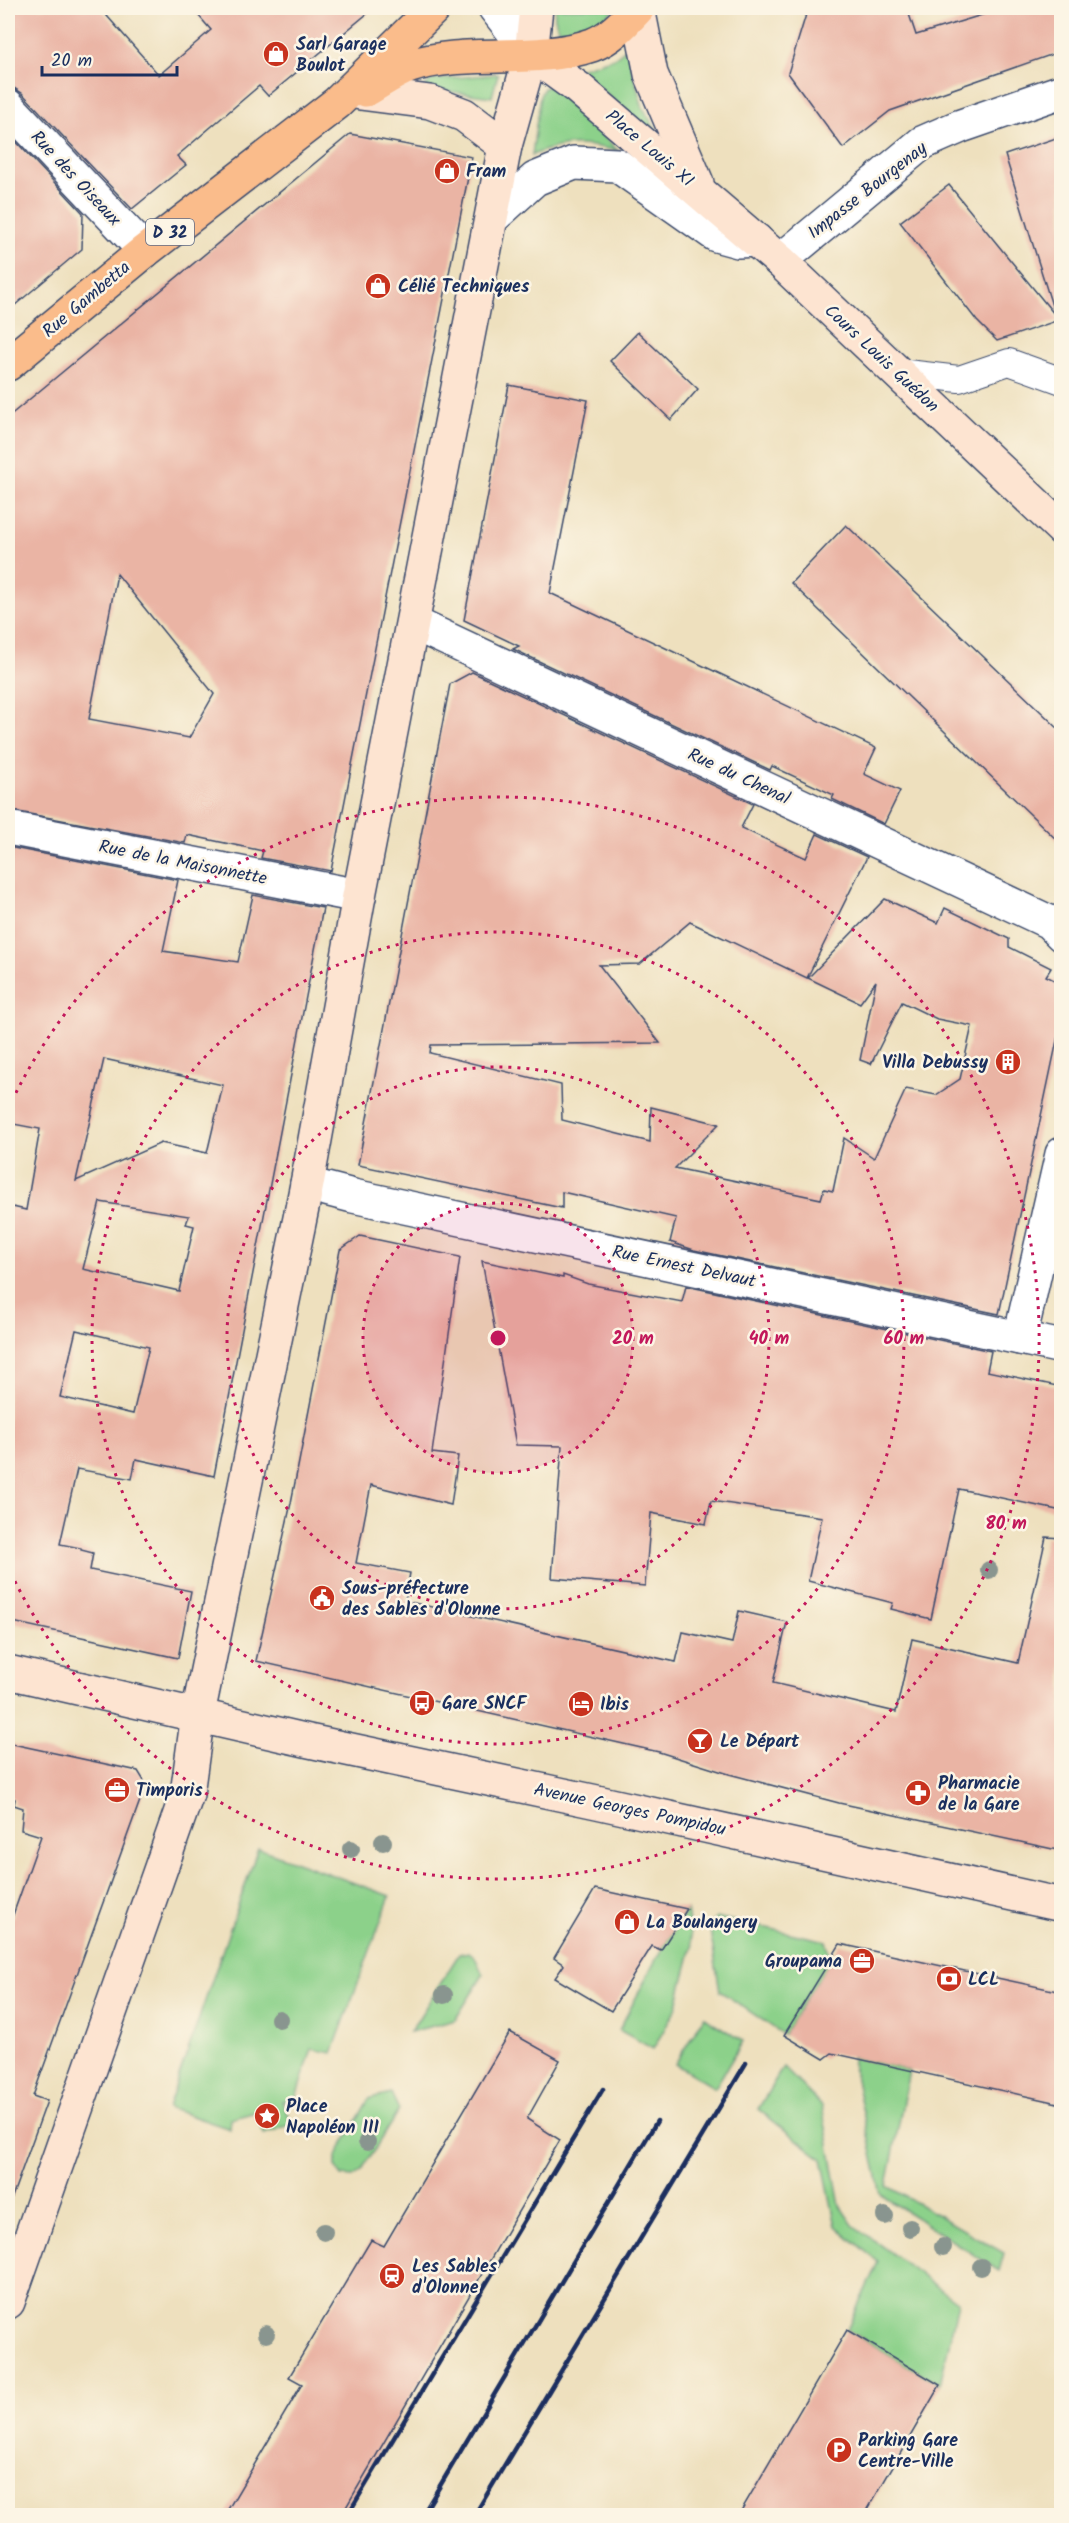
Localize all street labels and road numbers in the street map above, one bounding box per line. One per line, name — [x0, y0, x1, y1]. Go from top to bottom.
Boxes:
street label: Place Louis XI — [598, 103, 700, 195]
street label: Rue des Oiseaux — [23, 124, 127, 234]
street label: Impasse Bourgenay — [802, 135, 934, 247]
road number: D 32 — [146, 219, 194, 245]
street label: Rue Gambetta — [36, 254, 138, 346]
street label: Cours Louis Guédon — [817, 298, 945, 420]
street label: Rue du Chenal — [682, 741, 795, 814]
street label: Rue de la Maisonnette — [96, 833, 269, 894]
street label: Rue Ernest Delvaut — [609, 1238, 759, 1297]
street label: Avenue Georges Pompidou — [531, 1776, 729, 1845]

